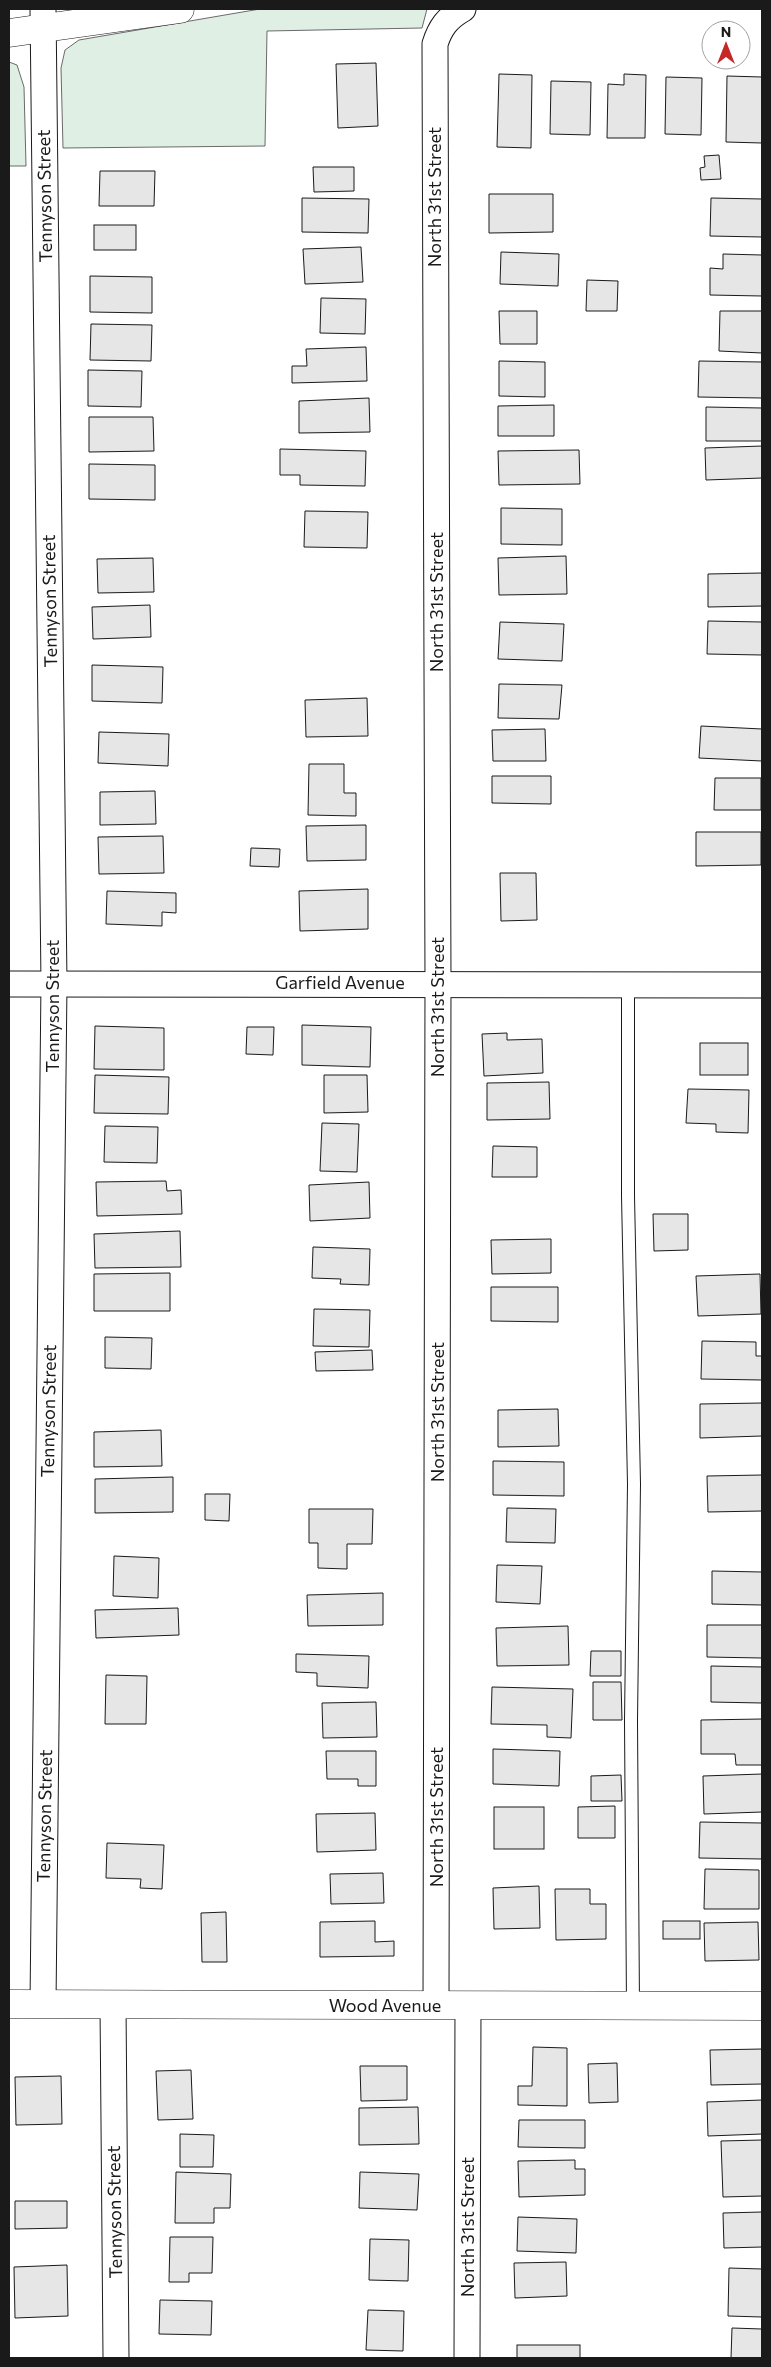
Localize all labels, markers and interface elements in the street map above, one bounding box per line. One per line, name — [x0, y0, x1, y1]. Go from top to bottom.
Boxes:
north arrow — [701, 20, 751, 70]
text: N — [721, 23, 731, 40]
street label: North 31st Street — [423, 127, 445, 267]
street label: Tennyson Street — [32, 129, 56, 263]
street label: North 31st Street — [425, 532, 447, 672]
street label: Tennyson Street — [37, 534, 61, 668]
street label: North 31st Street — [426, 937, 448, 1077]
street label: Tennyson Street — [41, 940, 63, 1072]
street label: Garfield Avenue — [275, 971, 405, 993]
street label: North 31st Street — [426, 1342, 448, 1482]
street label: Tennyson Street — [36, 1344, 60, 1478]
street label: North 31st Street — [425, 1747, 447, 1887]
street label: Tennyson Street — [32, 1749, 56, 1883]
street label: Wood Avenue — [329, 1994, 441, 2016]
street label: Tennyson Street — [102, 2145, 126, 2279]
street label: North 31st Street — [456, 2157, 478, 2297]

